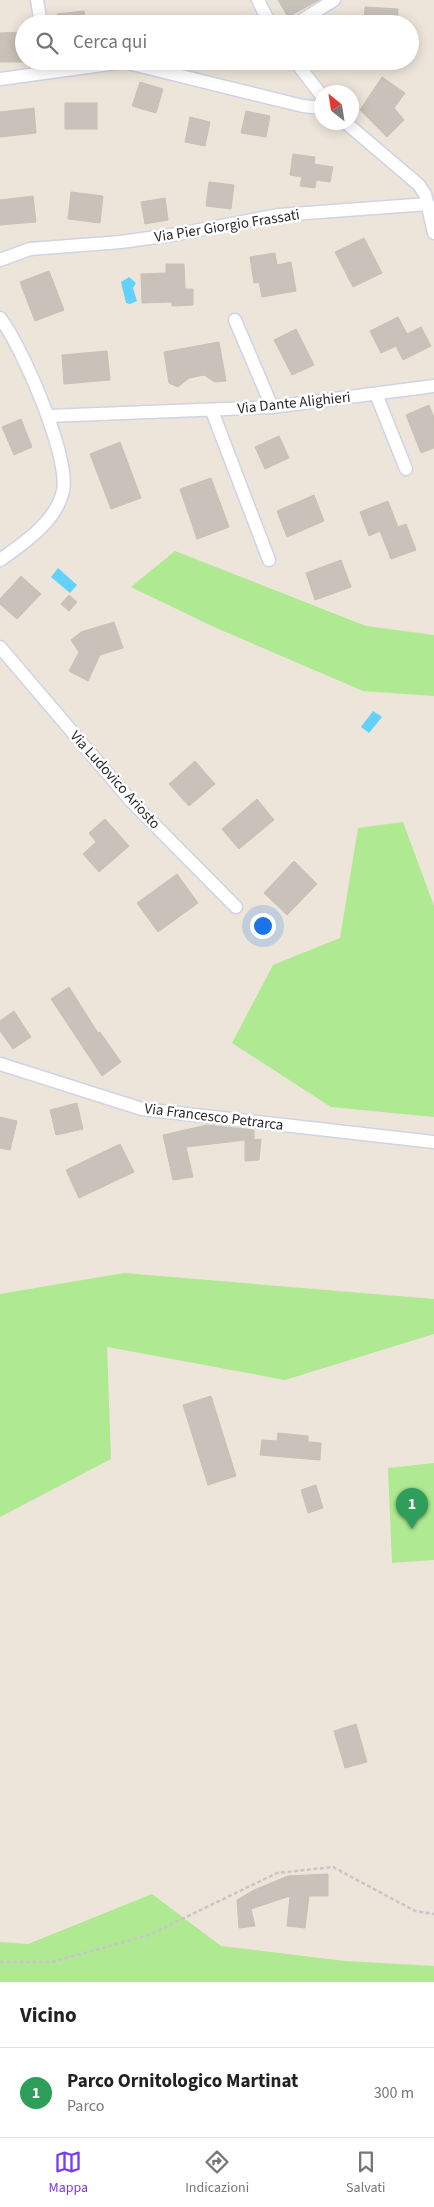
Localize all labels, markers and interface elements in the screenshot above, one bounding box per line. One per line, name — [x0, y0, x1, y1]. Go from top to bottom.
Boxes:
search box — [15, 15, 419, 70]
icon: search — [33, 29, 61, 57]
text: Cerca qui — [73, 29, 147, 56]
north arrow — [314, 85, 359, 130]
street label: Via Pier Giorgio Frassati — [153, 204, 301, 248]
street label: Via Dante Alighieri — [236, 387, 352, 419]
street label: Via Ludovico Ariosto — [65, 726, 165, 834]
your location — [250, 913, 276, 939]
street label: Via Francesco Petrarca — [143, 1098, 285, 1136]
pin: 1 — [396, 1488, 428, 1529]
text: Vicino — [20, 2000, 77, 2030]
text: Parco Ornitologico Martinat — [67, 2068, 298, 2095]
text: 1 — [32, 2082, 40, 2104]
text: 300 m — [374, 2082, 414, 2104]
text: Parco — [67, 2095, 104, 2117]
tab: Mappa — [49, 2148, 88, 2198]
tab: Indicazioni — [185, 2148, 249, 2198]
tab: Salvati — [346, 2148, 386, 2198]

